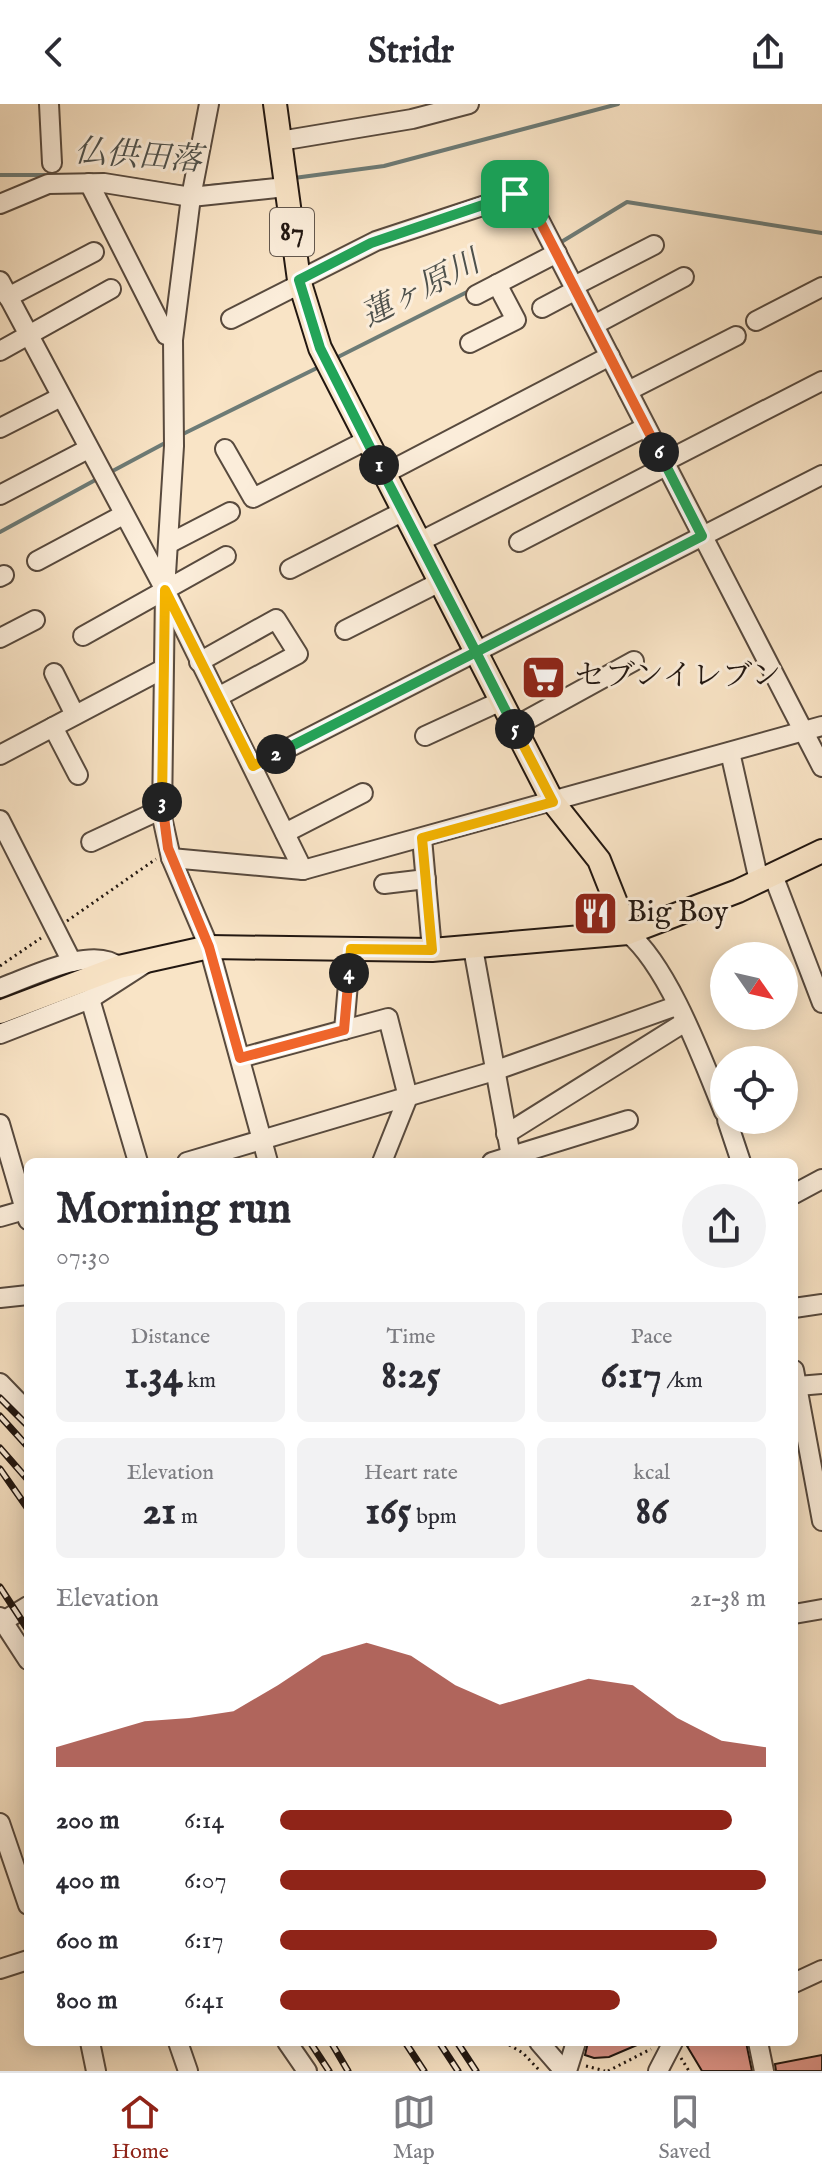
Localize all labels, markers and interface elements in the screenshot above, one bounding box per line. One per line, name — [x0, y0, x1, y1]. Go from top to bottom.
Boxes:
text: Stridr — [368, 29, 454, 75]
icon: back — [32, 30, 76, 74]
icon: share — [746, 30, 790, 74]
water label: 仏供田落 — [73, 132, 208, 182]
pin — [481, 160, 549, 228]
icon: arrive — [493, 172, 537, 216]
road number: 87 — [270, 208, 314, 256]
water label: 蓮ヶ原川 — [355, 241, 490, 337]
pin: 6 — [639, 432, 679, 472]
text: 6 — [654, 438, 664, 466]
pin: 1 — [359, 445, 399, 485]
text: 1 — [375, 451, 383, 479]
supermarket icon: セブンイレブン — [520, 653, 568, 701]
place label: セブンイレブン — [575, 658, 781, 696]
pin: 5 — [495, 709, 535, 749]
text: 5 — [511, 715, 519, 743]
pin: 2 — [256, 734, 296, 774]
text: 2 — [271, 740, 281, 768]
pin: 3 — [142, 782, 182, 822]
text: 3 — [158, 788, 166, 816]
restaurant icon: Big Boy — [572, 889, 620, 937]
place label: Big Boy — [627, 894, 728, 932]
north arrow — [710, 942, 798, 1030]
map controls — [710, 942, 798, 1134]
pin: 4 — [329, 953, 369, 993]
text: 4 — [344, 959, 354, 987]
button: locate — [710, 1046, 798, 1134]
text: Morning run — [56, 1182, 291, 1238]
button: share — [682, 1184, 766, 1268]
text: 07:30 — [56, 1240, 110, 1273]
text: Distance — [131, 1323, 210, 1351]
text: Time — [387, 1323, 435, 1351]
text: Pace — [631, 1323, 672, 1351]
text: 1.34 — [125, 1351, 183, 1402]
text: 8:25 — [381, 1351, 441, 1402]
text: 6:17 — [601, 1351, 662, 1402]
text: km — [183, 1367, 216, 1395]
text: /km — [662, 1367, 703, 1395]
text: Elevation — [127, 1459, 214, 1487]
text: Heart rate — [364, 1459, 458, 1487]
text: kcal — [633, 1459, 670, 1487]
text: 21 — [143, 1487, 176, 1538]
text: 165 — [365, 1487, 411, 1538]
text: 86 — [635, 1487, 668, 1538]
text: m — [176, 1503, 198, 1531]
text: bpm — [411, 1503, 457, 1531]
text: Elevation — [56, 1582, 159, 1615]
text: 21–38 m — [690, 1582, 766, 1615]
text: 200 m — [56, 1804, 120, 1837]
text: 6:14 — [184, 1804, 224, 1837]
text: 400 m — [56, 1864, 120, 1897]
text: 6:07 — [184, 1864, 227, 1897]
text: 600 m — [56, 1924, 118, 1957]
text: 6:17 — [184, 1924, 224, 1957]
text: 800 m — [56, 1984, 118, 2017]
text: 6:41 — [184, 1984, 224, 2017]
tab: Home — [111, 2090, 169, 2166]
tab: Map — [392, 2090, 436, 2166]
tab: Saved — [659, 2090, 711, 2166]

